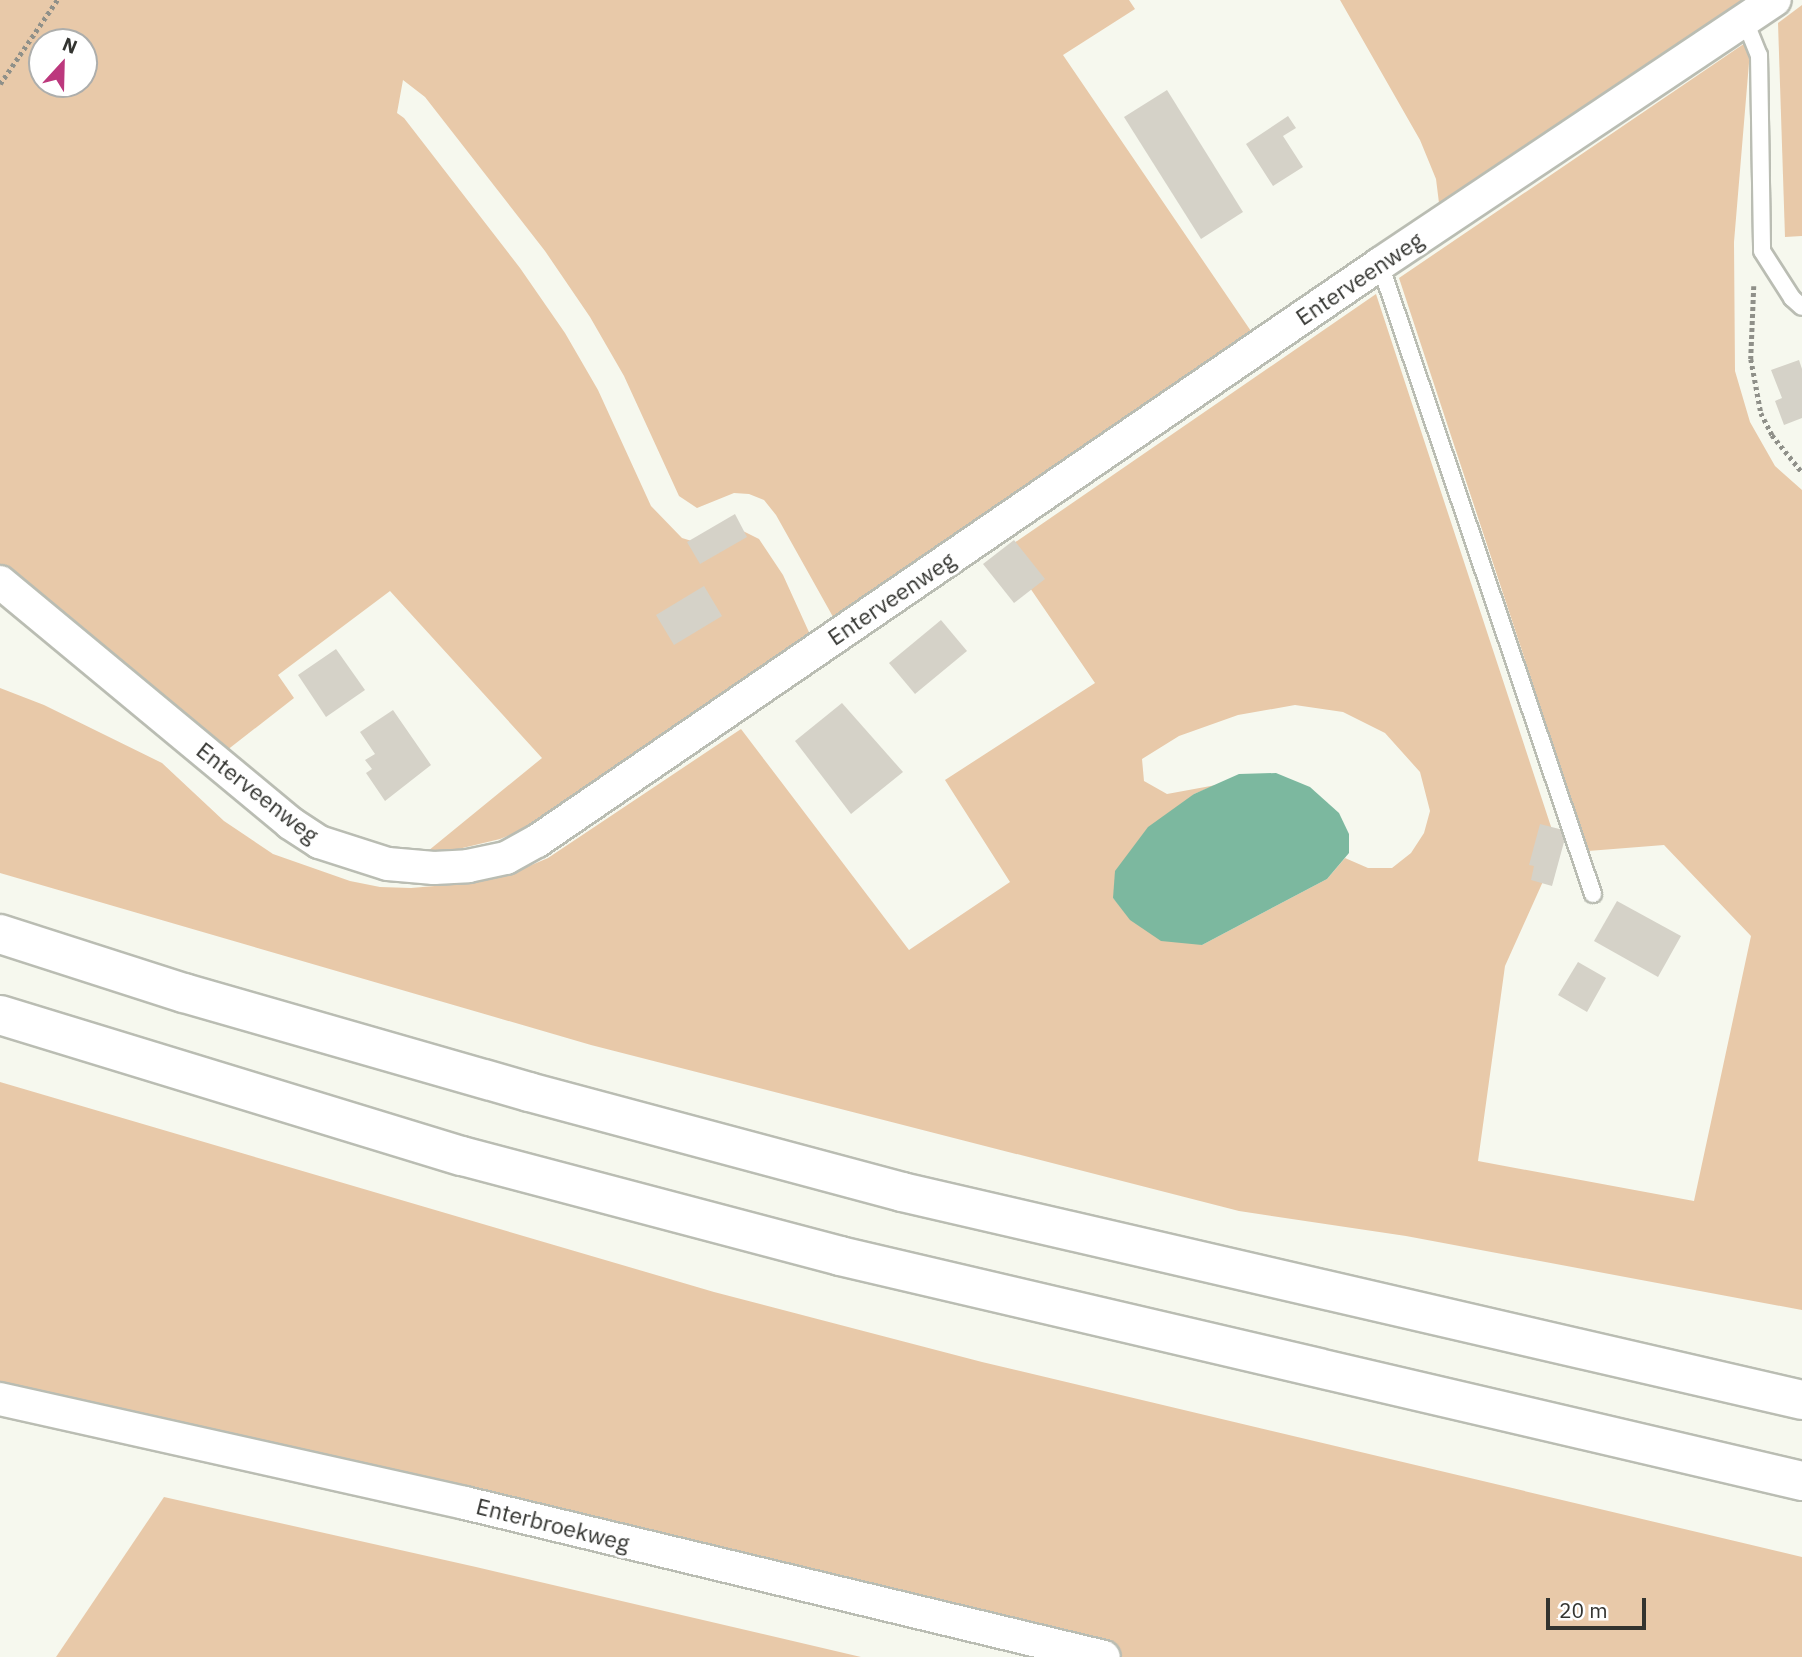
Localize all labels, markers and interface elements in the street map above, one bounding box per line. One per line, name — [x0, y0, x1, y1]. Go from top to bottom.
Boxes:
north arrow — [28, 28, 98, 98]
text: N — [59, 32, 81, 59]
street label: Enterveenweg — [1290, 225, 1428, 331]
street label: Enterveenweg — [822, 545, 960, 651]
street label: Enterveenweg — [191, 736, 325, 848]
street label: Enterbroekweg — [473, 1492, 633, 1556]
scale bar — [1550, 1584, 1650, 1628]
text: 20 m — [1559, 1596, 1608, 1624]

